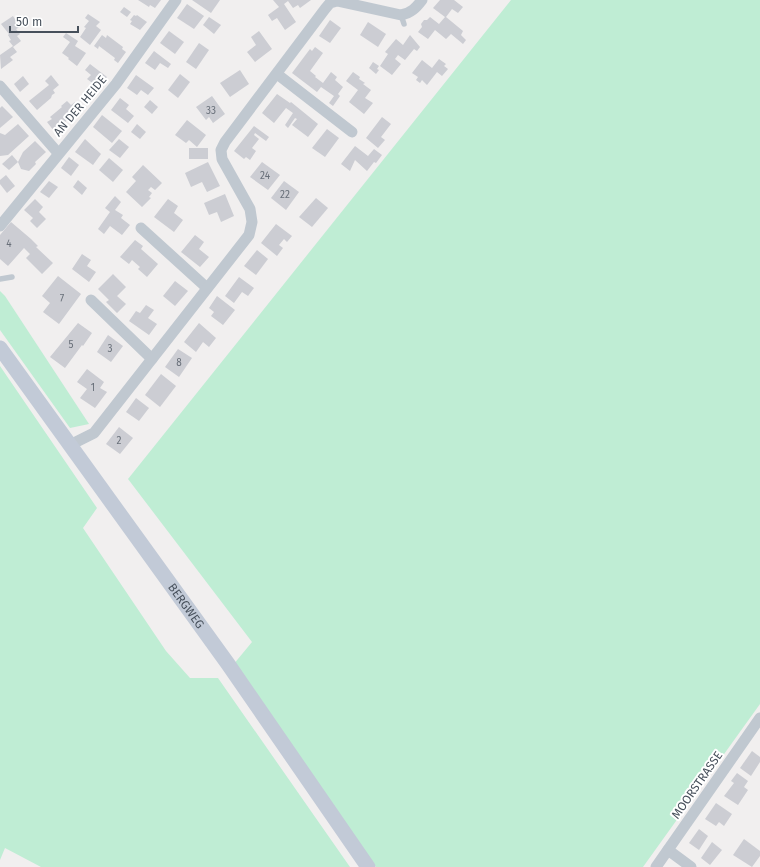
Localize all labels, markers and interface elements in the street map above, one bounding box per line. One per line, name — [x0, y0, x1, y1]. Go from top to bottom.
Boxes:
scale bar — [10, 8, 78, 34]
text: 50 m — [16, 15, 42, 29]
street label: AN DER HEIDE — [50, 73, 110, 139]
house number: 33 — [206, 105, 216, 117]
house number: 24 — [260, 170, 271, 182]
house number: 22 — [280, 189, 290, 201]
house number: 4 — [6, 238, 12, 250]
house number: 7 — [60, 293, 65, 305]
house number: 5 — [68, 339, 74, 351]
house number: 3 — [108, 343, 113, 355]
house number: 8 — [176, 357, 182, 369]
house number: 1 — [91, 382, 95, 394]
house number: 2 — [117, 435, 122, 447]
street label: BERGWEG — [165, 581, 207, 631]
street label: MOORSTRASSE — [669, 749, 725, 821]

